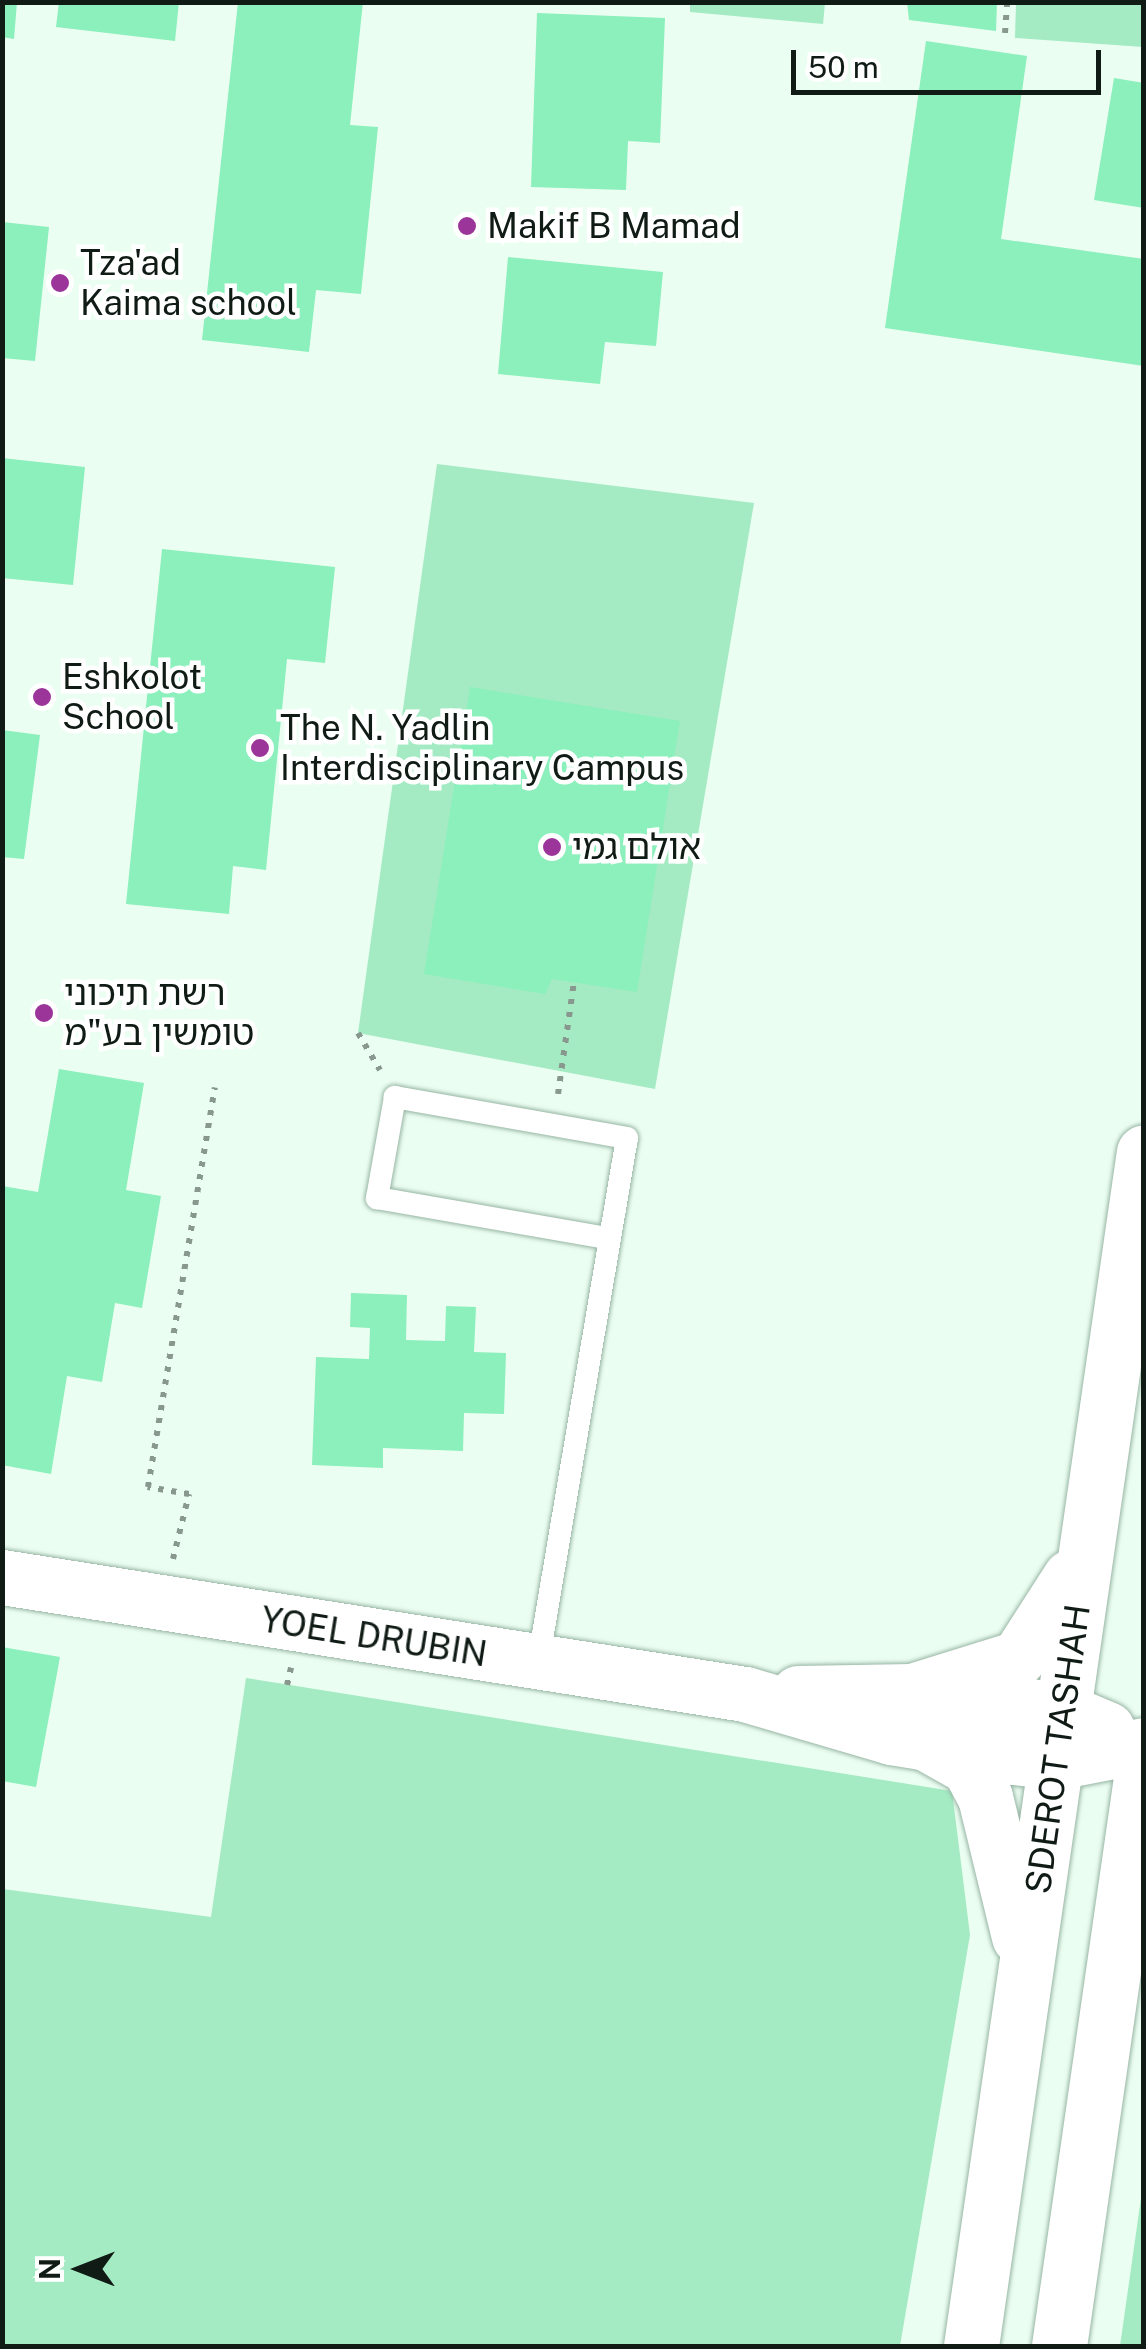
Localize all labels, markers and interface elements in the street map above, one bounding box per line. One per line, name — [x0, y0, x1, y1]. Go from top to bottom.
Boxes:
scale bar — [796, 30, 1106, 92]
text: 50 m — [808, 49, 879, 85]
place label: Makif B Mamad — [487, 205, 741, 247]
marker: Makif B Mamad — [456, 215, 478, 237]
place label: Tza'ad Kaima school — [80, 242, 297, 324]
marker: Tza'ad Kaima school — [49, 272, 71, 294]
place label: Eshkolot School — [62, 656, 202, 738]
marker: Eshkolot School — [31, 686, 53, 708]
place label: The N. Yadlin Interdisciplinary Campus — [280, 707, 684, 789]
marker: The N. Yadlin Interdisciplinary Campus — [249, 737, 271, 759]
place label: אולם גמי — [572, 826, 701, 868]
marker: אולם גמי — [541, 836, 563, 858]
place label: רשת תיכוני טומשין בע"מ — [64, 972, 254, 1054]
marker: רשת תיכוני טומשין בע"מ — [33, 1002, 55, 1024]
street label: YOEL DRUBIN — [258, 1598, 490, 1676]
street label: SDEROT TASHAH — [1017, 1601, 1099, 1897]
north arrow — [30, 2219, 130, 2319]
text: N — [33, 2258, 66, 2280]

